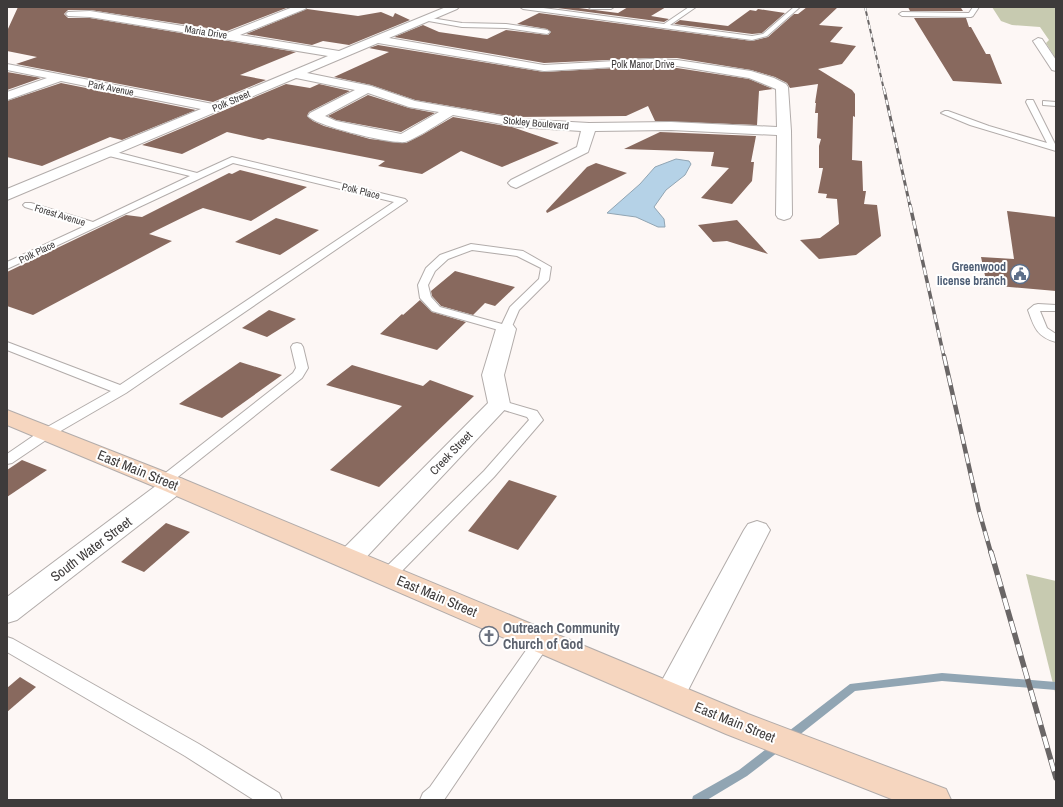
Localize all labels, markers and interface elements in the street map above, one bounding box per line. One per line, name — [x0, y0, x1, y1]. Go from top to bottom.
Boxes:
street label: Maria Drive — [184, 22, 229, 42]
street label: Polk Manor Drive — [611, 58, 675, 71]
street label: Park Avenue — [87, 77, 135, 99]
street label: Polk Street — [210, 87, 253, 115]
street label: Stokley Boulevard — [503, 114, 569, 132]
street label: Polk Place — [341, 180, 382, 202]
street label: Forest Avenue — [33, 201, 87, 229]
street label: Polk Place — [17, 237, 58, 266]
place label: Greenwood license branch — [937, 259, 1006, 289]
public building icon: Greenwood license branch — [1009, 263, 1031, 285]
street label: Creek Street — [426, 427, 476, 478]
street label: East Main Street — [95, 446, 181, 494]
street label: South Water Street — [47, 513, 135, 585]
street label: East Main Street — [394, 571, 480, 621]
place label: Outreach Community Church of God — [503, 619, 620, 653]
church icon: Outreach Community Church of God — [478, 625, 500, 647]
street label: East Main Street — [692, 698, 778, 746]

